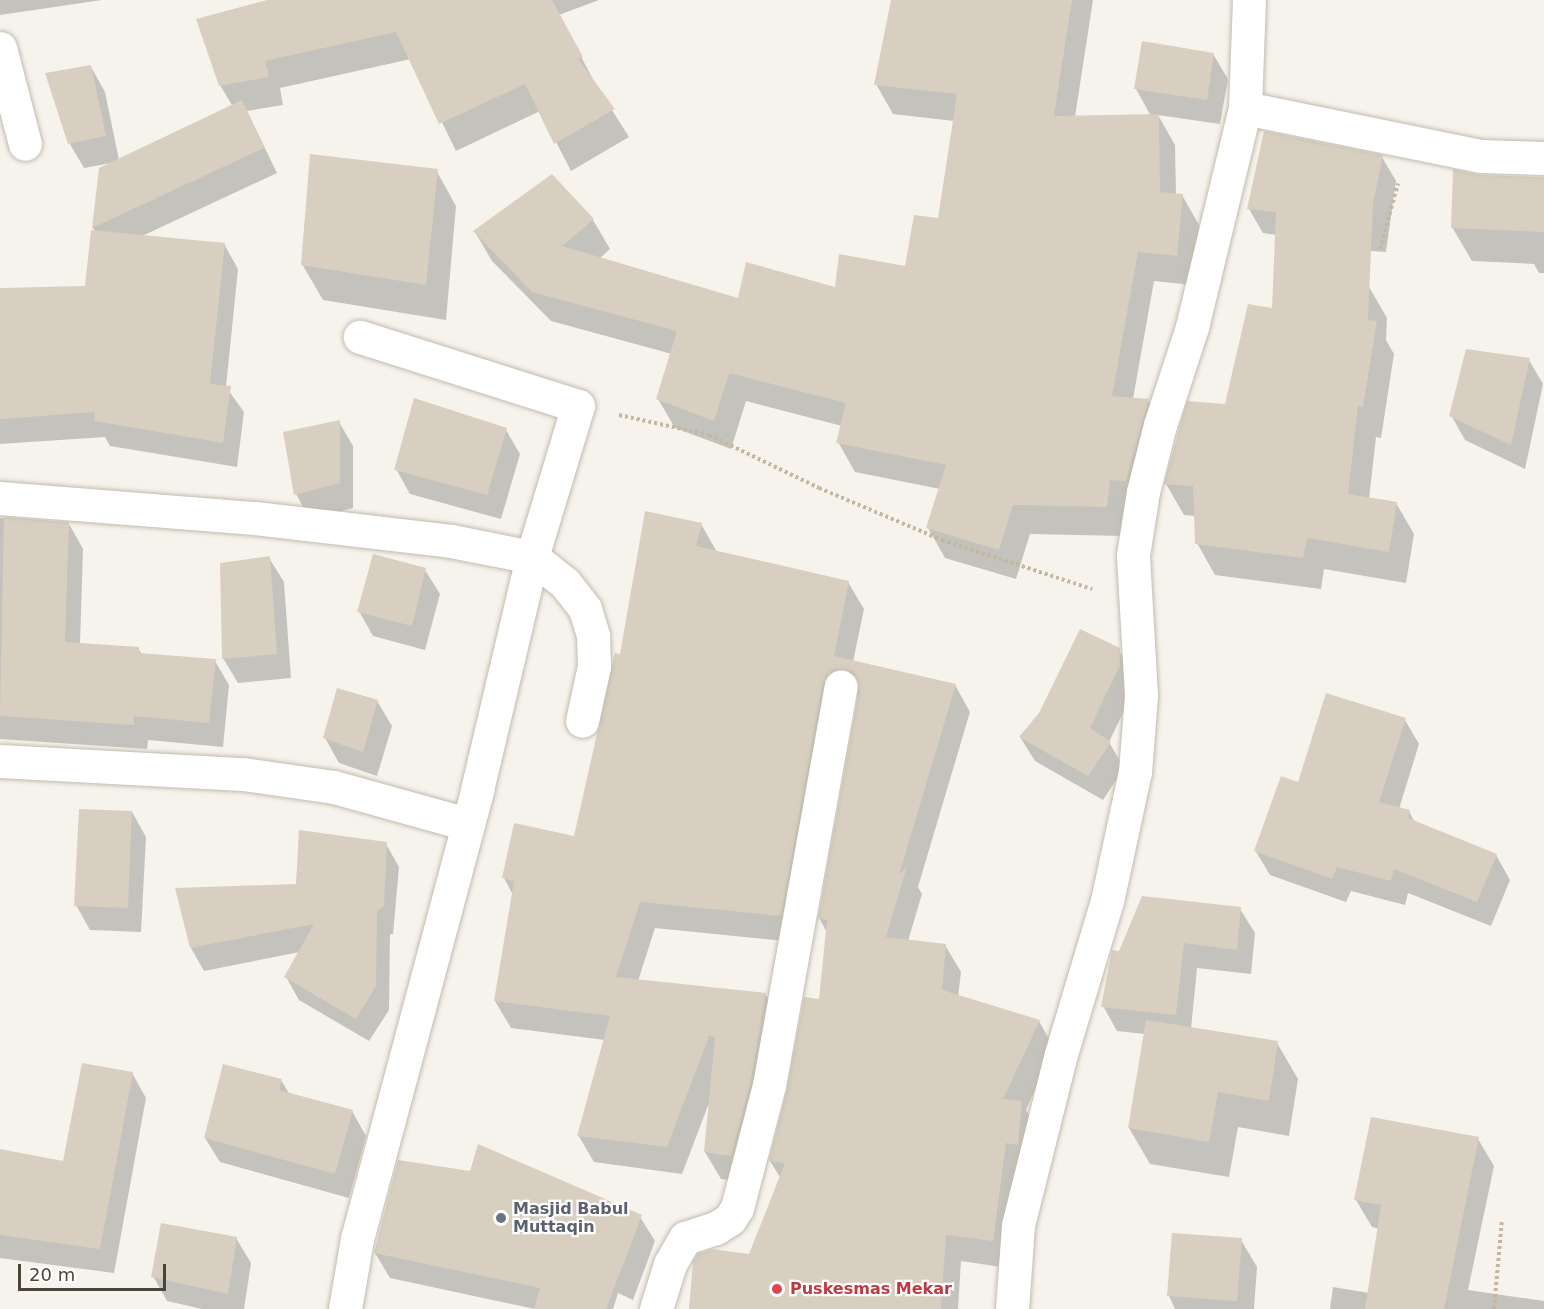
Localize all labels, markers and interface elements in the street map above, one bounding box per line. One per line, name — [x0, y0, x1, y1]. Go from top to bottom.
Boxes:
place label: Masjid Babul Muttaqin — [513, 1199, 629, 1237]
marker: Masjid Babul Muttaqin — [494, 1211, 508, 1225]
scale bar — [21, 1252, 170, 1290]
text: 20 m — [29, 1264, 75, 1285]
place label: Puskesmas Mekar — [790, 1279, 952, 1299]
marker: Puskesmas Mekar — [768, 1280, 786, 1298]

